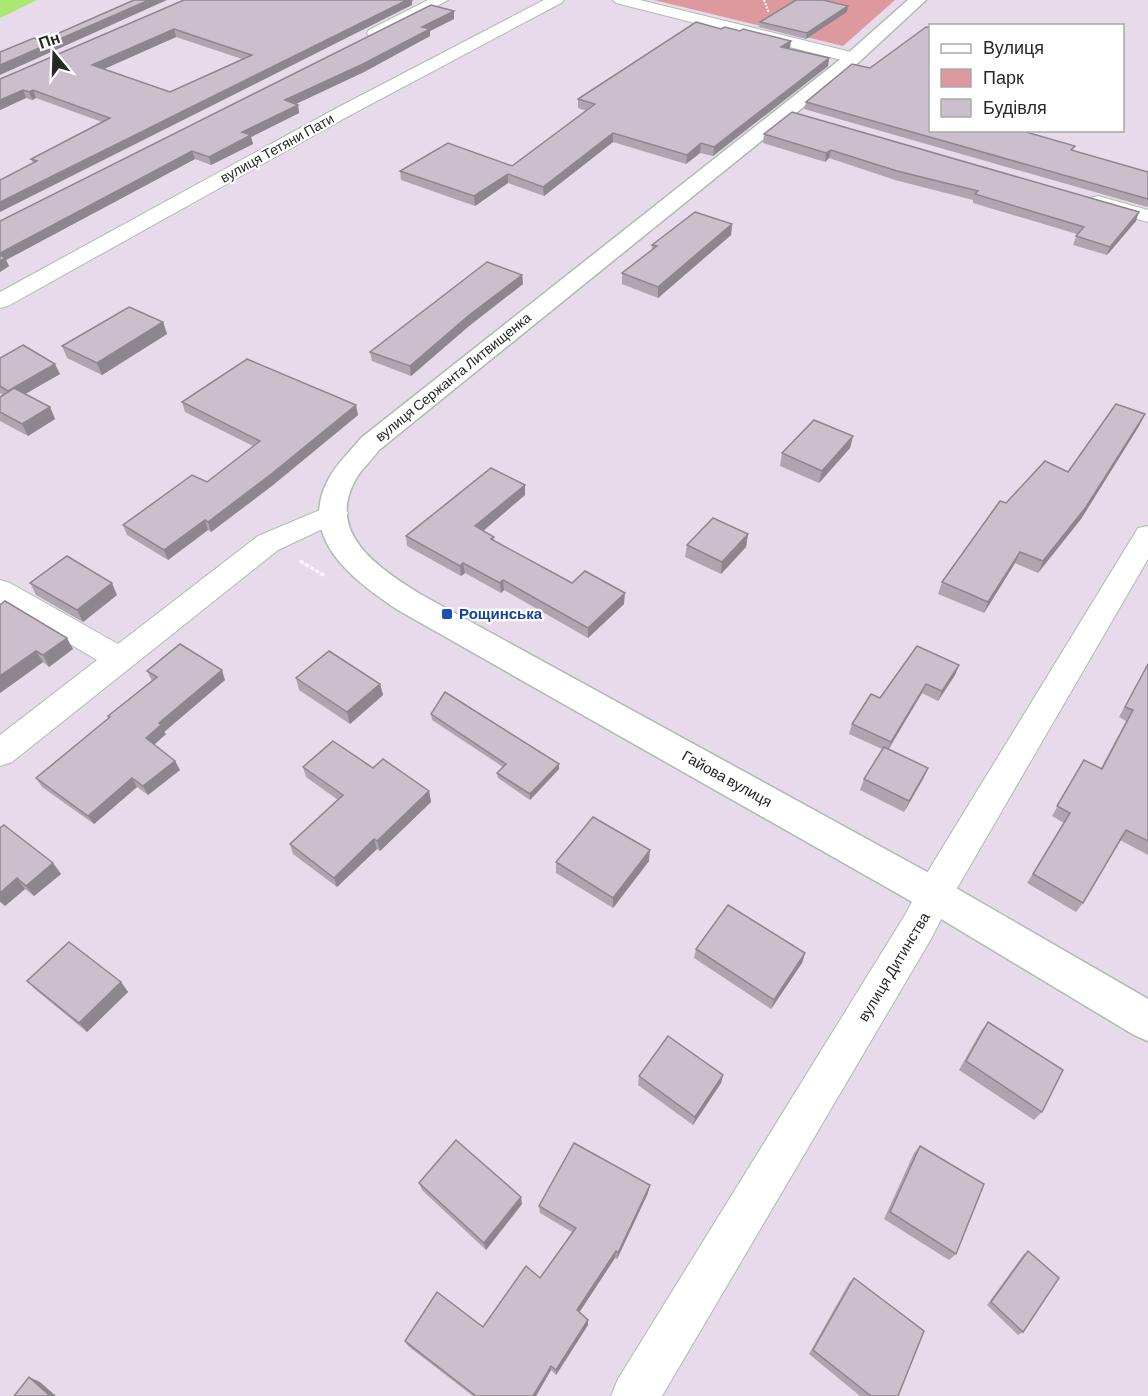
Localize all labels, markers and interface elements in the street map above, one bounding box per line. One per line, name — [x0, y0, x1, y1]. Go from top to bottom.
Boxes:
north arrow — [24, 24, 84, 84]
legend — [929, 24, 1124, 132]
text: Пн — [36, 27, 62, 52]
text: Вулиця — [983, 36, 1044, 58]
text: Парк — [983, 66, 1024, 88]
text: Будівля — [983, 96, 1047, 118]
street label: вулиця Тетяни Пати — [217, 109, 337, 186]
street label: вулиця Сержанта Литвищенка — [371, 308, 534, 445]
place label: Рощинська — [459, 604, 543, 622]
marker: Рощинська — [440, 607, 454, 621]
street label: Гайова вулиця — [679, 746, 776, 810]
street label: вулиця Дитинства — [853, 908, 933, 1024]

